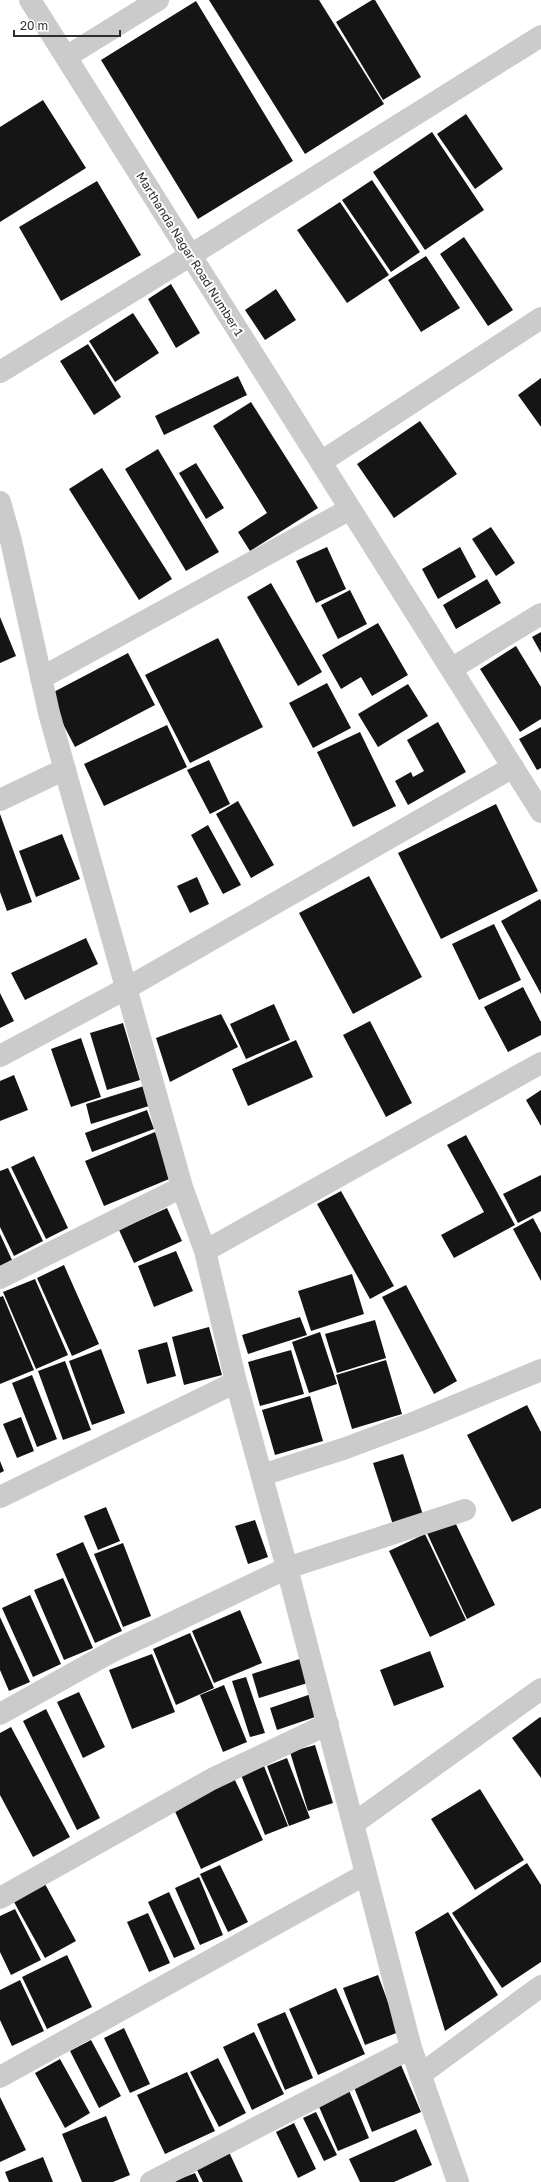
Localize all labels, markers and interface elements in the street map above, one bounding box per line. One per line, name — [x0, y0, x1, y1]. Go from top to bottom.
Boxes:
scale bar — [14, 12, 120, 38]
text: 20 m — [20, 18, 48, 33]
street label: Marthanda Nagar Road Number 1 — [133, 169, 247, 339]

